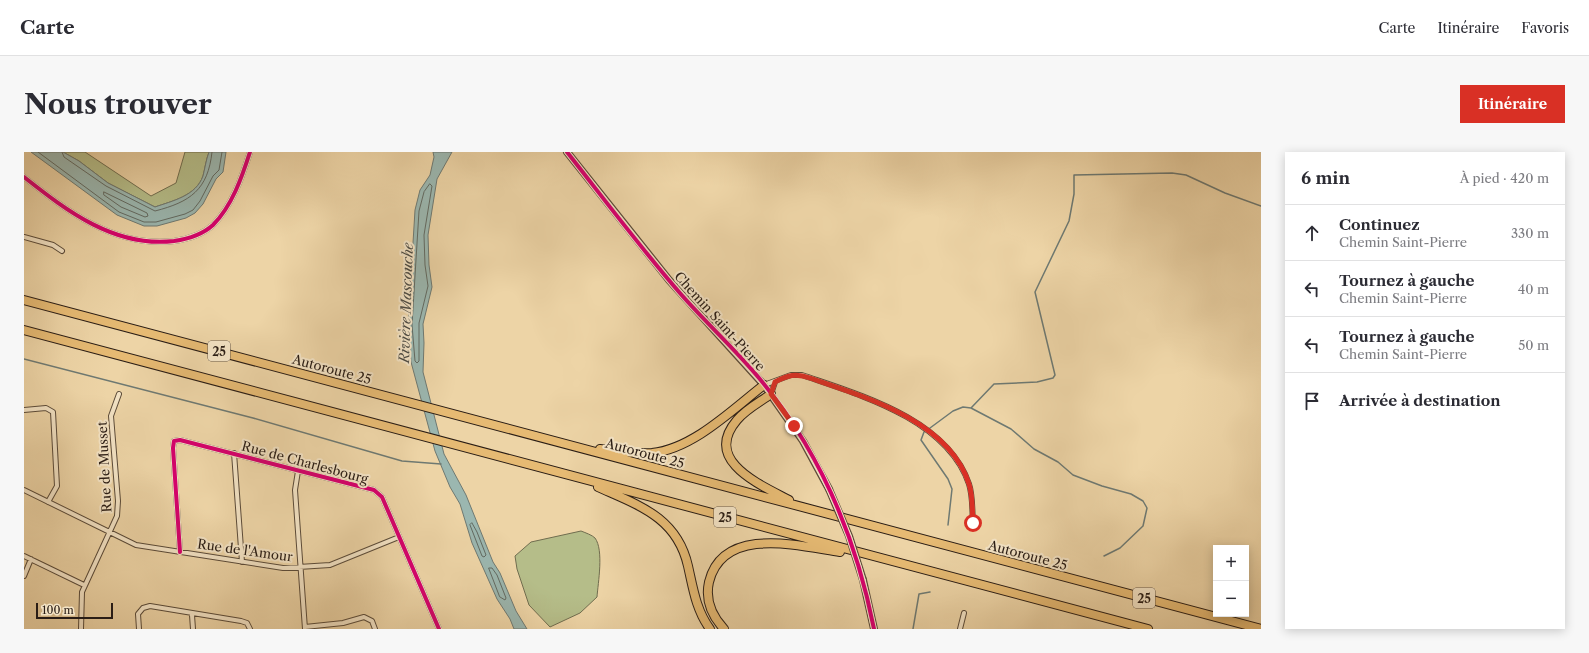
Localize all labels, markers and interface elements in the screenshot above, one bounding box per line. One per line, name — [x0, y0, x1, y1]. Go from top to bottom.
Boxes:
text: Carte — [20, 16, 75, 39]
text: Carte — [1379, 19, 1415, 37]
text: Itinéraire — [1437, 19, 1499, 37]
text: Favoris — [1521, 19, 1569, 37]
button: Itinéraire — [1460, 85, 1565, 123]
text: Nous trouver — [24, 87, 212, 121]
text: 6 min — [1301, 168, 1350, 188]
text: À pied · 420 m — [1460, 170, 1549, 186]
text: Continuez — [1339, 215, 1420, 234]
icon: ahead — [1301, 222, 1323, 244]
text: 330 m — [1511, 225, 1549, 241]
text: Chemin Saint-Pierre — [1339, 234, 1467, 250]
water label: Rivière Mascouche — [395, 241, 417, 364]
street label: Chemin Saint-Pierre — [671, 268, 769, 374]
text: Tournez à gauche — [1339, 271, 1475, 290]
icon: left — [1301, 278, 1323, 300]
text: 40 m — [1518, 281, 1549, 297]
text: Chemin Saint-Pierre — [1339, 290, 1467, 306]
text: Tournez à gauche — [1339, 327, 1475, 346]
icon: left — [1301, 334, 1323, 356]
text: 50 m — [1518, 337, 1549, 353]
road number: 25 — [208, 341, 230, 361]
text: Chemin Saint-Pierre — [1339, 346, 1467, 362]
street label: Autoroute 25 — [290, 351, 373, 387]
icon: arrive — [1301, 390, 1323, 412]
text: Arrivée à destination — [1339, 391, 1501, 410]
route end — [785, 417, 803, 435]
street label: Rue de Musset — [94, 421, 114, 513]
street label: Autoroute 25 — [603, 435, 686, 471]
street label: Rue de Charlesbourg — [240, 437, 370, 487]
road number: 25 — [714, 507, 736, 527]
route start — [964, 514, 982, 532]
street label: Rue de l'Amour — [196, 535, 294, 565]
street label: Autoroute 25 — [986, 537, 1069, 573]
map controls — [1213, 545, 1249, 617]
button: + — [1213, 545, 1249, 581]
button: − — [1213, 581, 1249, 617]
road number: 25 — [1133, 588, 1155, 608]
scale bar — [36, 601, 113, 620]
text: 100 m — [42, 603, 74, 617]

